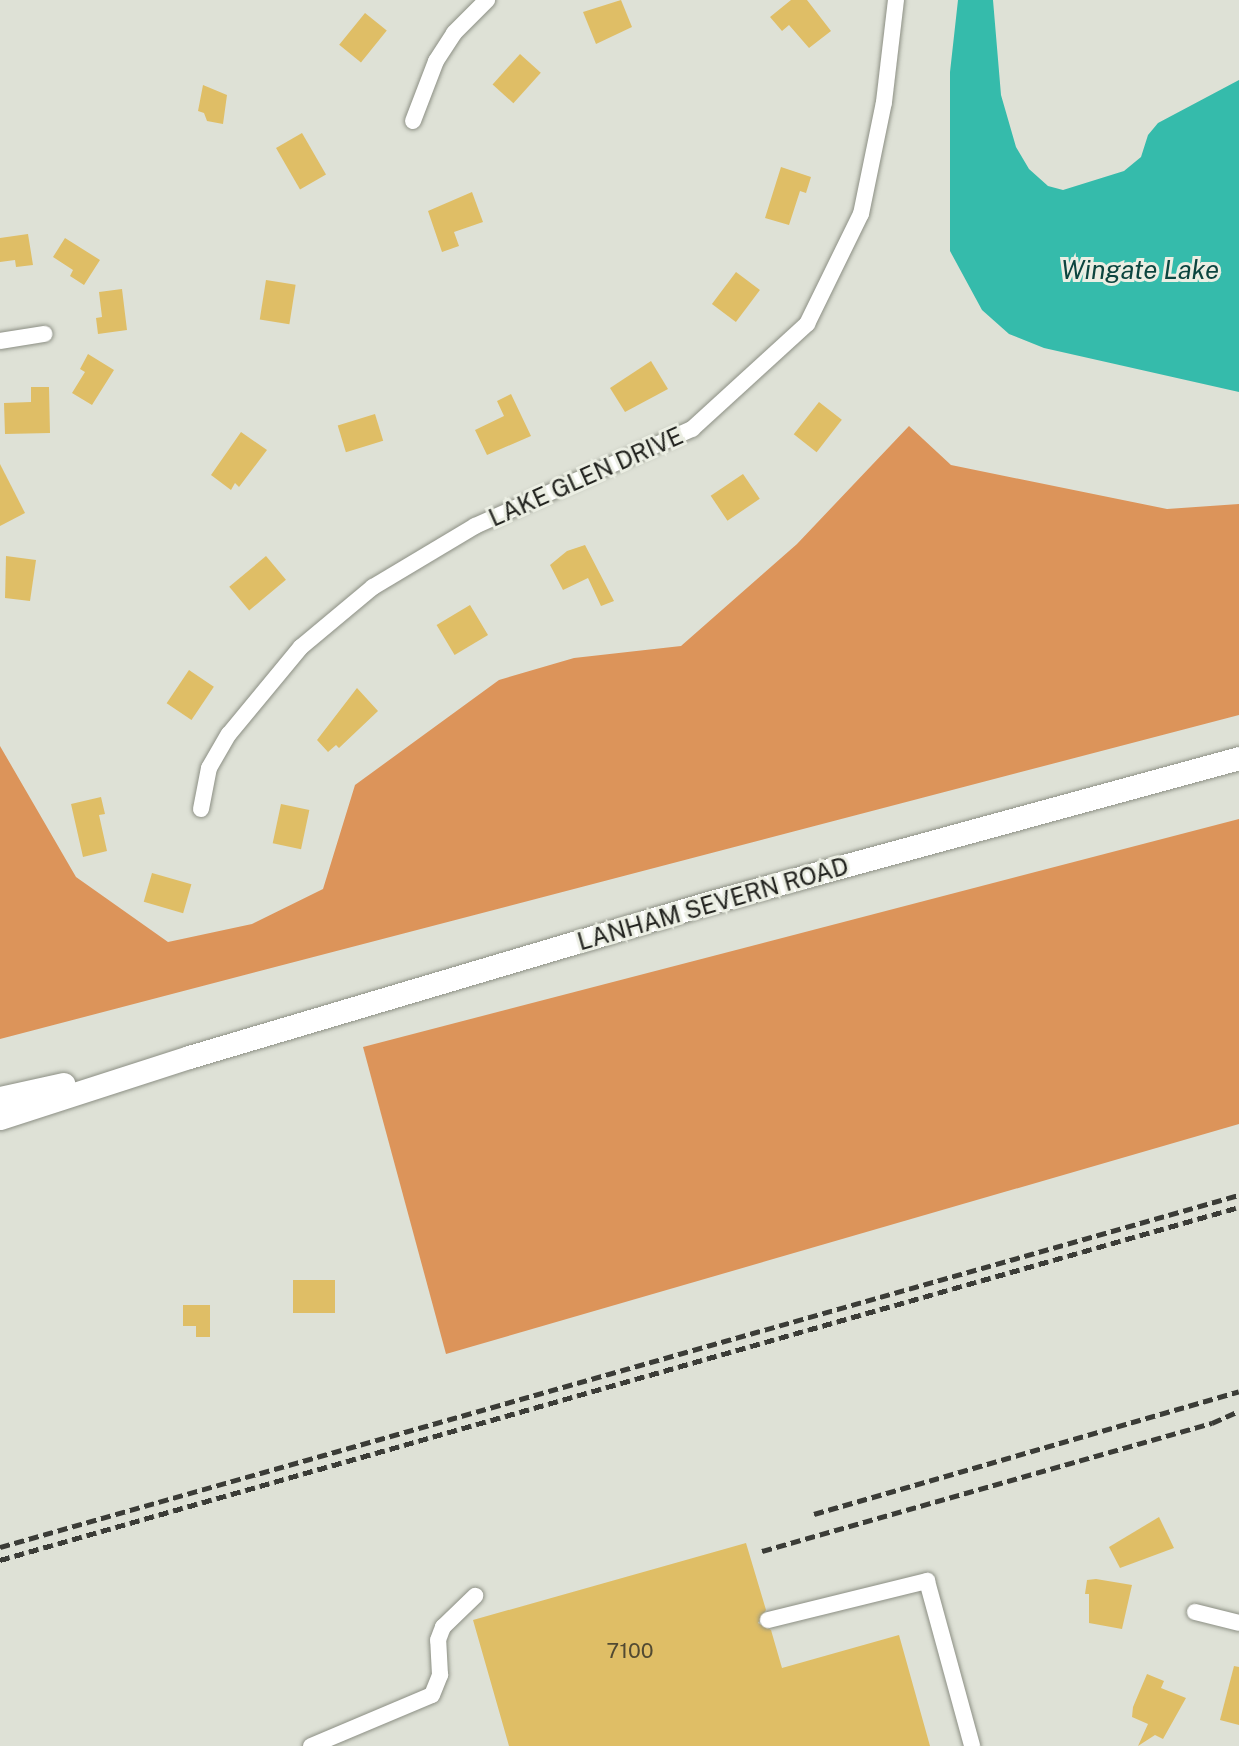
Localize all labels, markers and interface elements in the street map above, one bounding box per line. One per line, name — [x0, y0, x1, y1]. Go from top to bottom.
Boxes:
water label: Wingate Lake — [1061, 254, 1219, 286]
street label: LAKE GLEN DRIVE — [484, 421, 688, 533]
street label: LANHAM SEVERN ROAD — [574, 851, 852, 957]
house number: 7100 — [606, 1638, 654, 1664]

